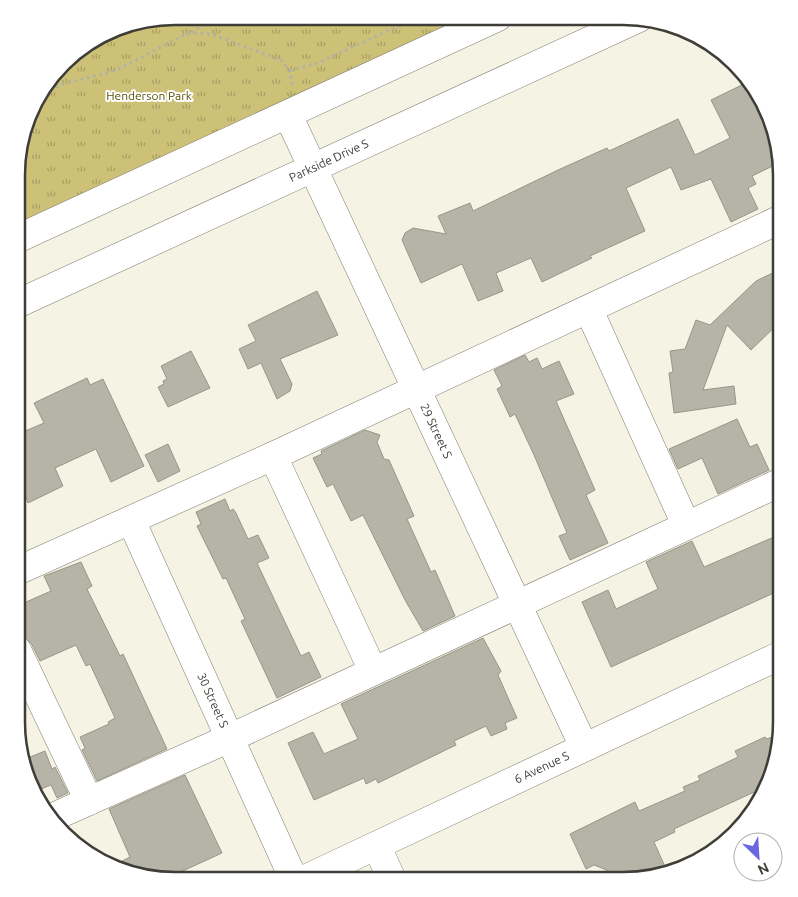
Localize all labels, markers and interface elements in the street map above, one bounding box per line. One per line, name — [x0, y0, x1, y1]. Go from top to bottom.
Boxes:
park label: Henderson Park — [106, 89, 192, 102]
street label: Parkside Drive S — [287, 136, 370, 184]
street label: 29 Street S — [418, 401, 455, 460]
street label: 30 Street S — [195, 671, 231, 730]
street label: 6 Avenue S — [512, 749, 571, 786]
north arrow — [733, 832, 783, 882]
text: N — [755, 859, 772, 878]

